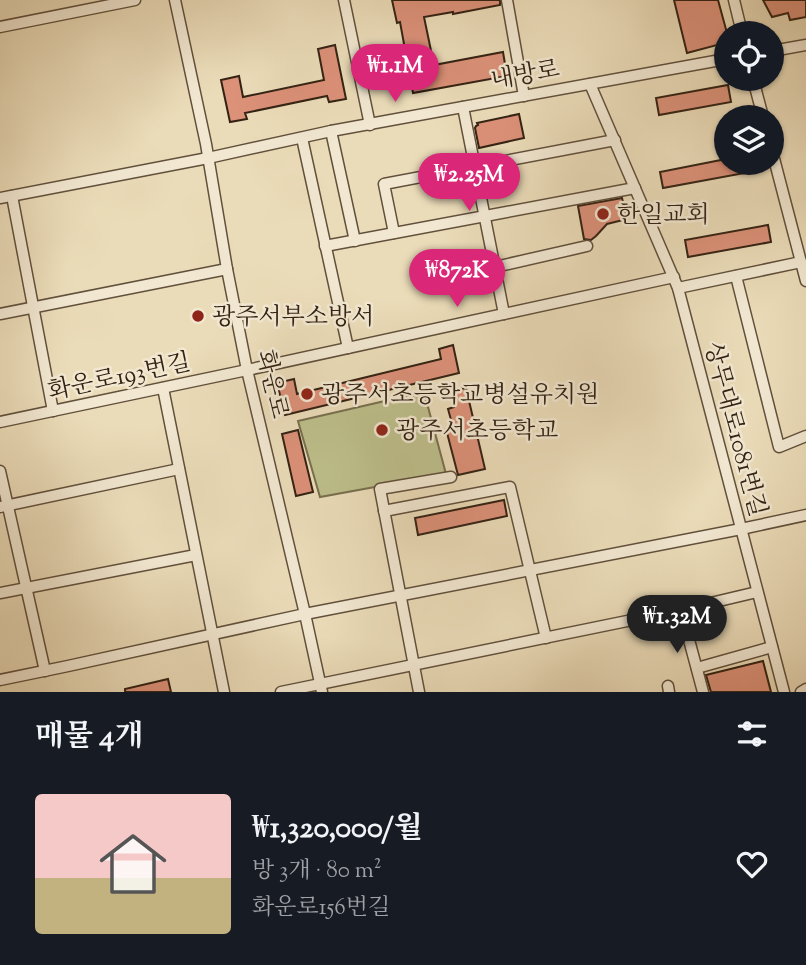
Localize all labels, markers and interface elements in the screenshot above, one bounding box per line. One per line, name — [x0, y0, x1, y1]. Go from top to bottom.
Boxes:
map controls — [714, 21, 784, 175]
button: locate — [714, 21, 784, 91]
pin: ₩1.1M — [346, 44, 444, 104]
text: ₩1.1M — [367, 50, 423, 83]
street label: 내방로 — [488, 53, 563, 99]
button: layers — [714, 105, 784, 175]
pin: ₩2.25M — [412, 154, 526, 213]
text: ₩2.25M — [434, 159, 504, 192]
place label: 한일교회 — [617, 199, 710, 233]
marker: 한일교회 — [595, 206, 611, 222]
pin: ₩872K — [408, 250, 506, 309]
text: ₩872K — [425, 255, 489, 288]
place label: 광주서부소방서 — [212, 301, 374, 335]
marker: 광주서부소방서 — [190, 308, 206, 324]
street label: 상무대로1081번길 — [694, 338, 774, 521]
street label: 화운로193번길 — [45, 346, 194, 410]
street label: 화운로 — [247, 347, 295, 422]
place label: 광주서초등학교병설유치원 — [321, 379, 599, 413]
marker: 광주서초등학교병설유치원 — [299, 386, 315, 402]
place label: 광주서초등학교 — [396, 415, 558, 449]
marker: 광주서초등학교 — [374, 422, 390, 438]
pin: ₩1.32M — [620, 596, 734, 655]
text: ₩1.32M — [643, 601, 711, 634]
icon: filters — [733, 715, 771, 753]
text: 매물 4개 — [35, 716, 143, 759]
text: ₩1,320,000/월 — [252, 808, 423, 851]
icon: home — [91, 822, 175, 906]
icon: heart — [733, 845, 771, 883]
text: 방 3개 · 80 m² — [252, 855, 382, 888]
text: 화운로156번길 — [252, 892, 390, 925]

